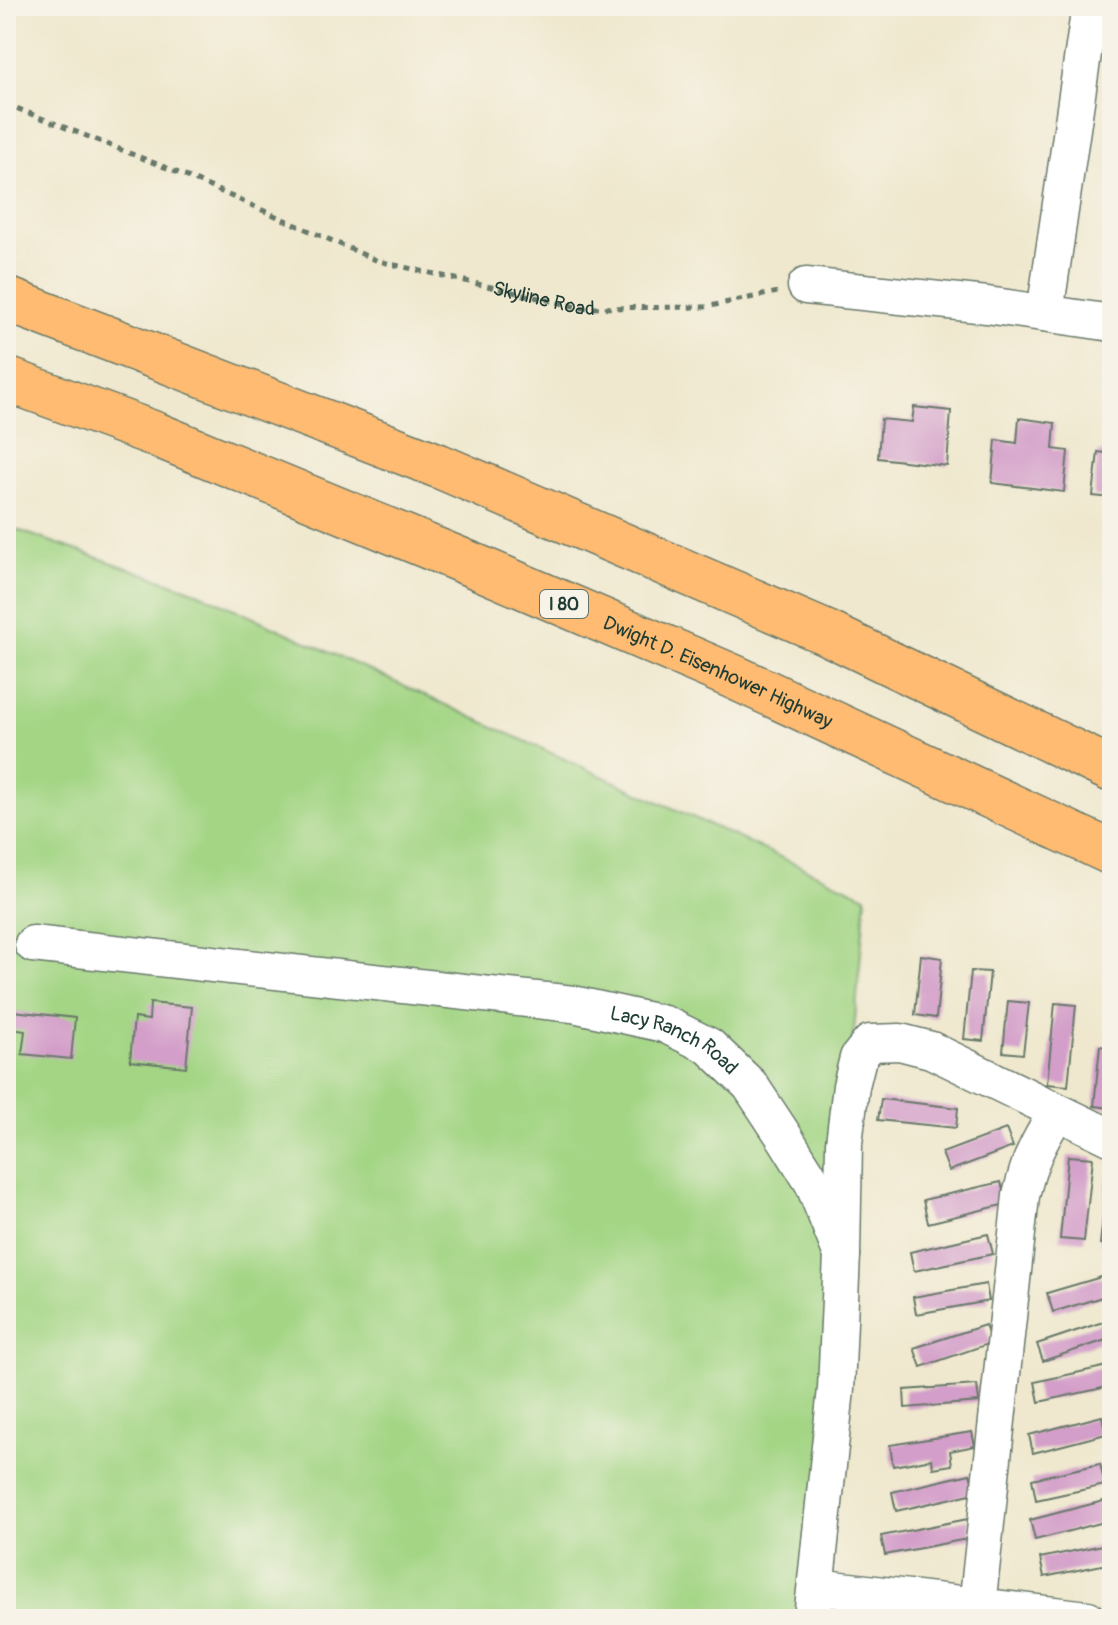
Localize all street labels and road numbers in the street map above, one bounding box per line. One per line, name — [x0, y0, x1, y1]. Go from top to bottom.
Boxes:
street label: Skyline Road — [490, 276, 595, 321]
road number: I 80 — [540, 590, 588, 618]
street label: Dwight D. Eisenhower Highway — [599, 610, 837, 734]
street label: Lacy Ranch Road — [608, 1001, 743, 1080]

